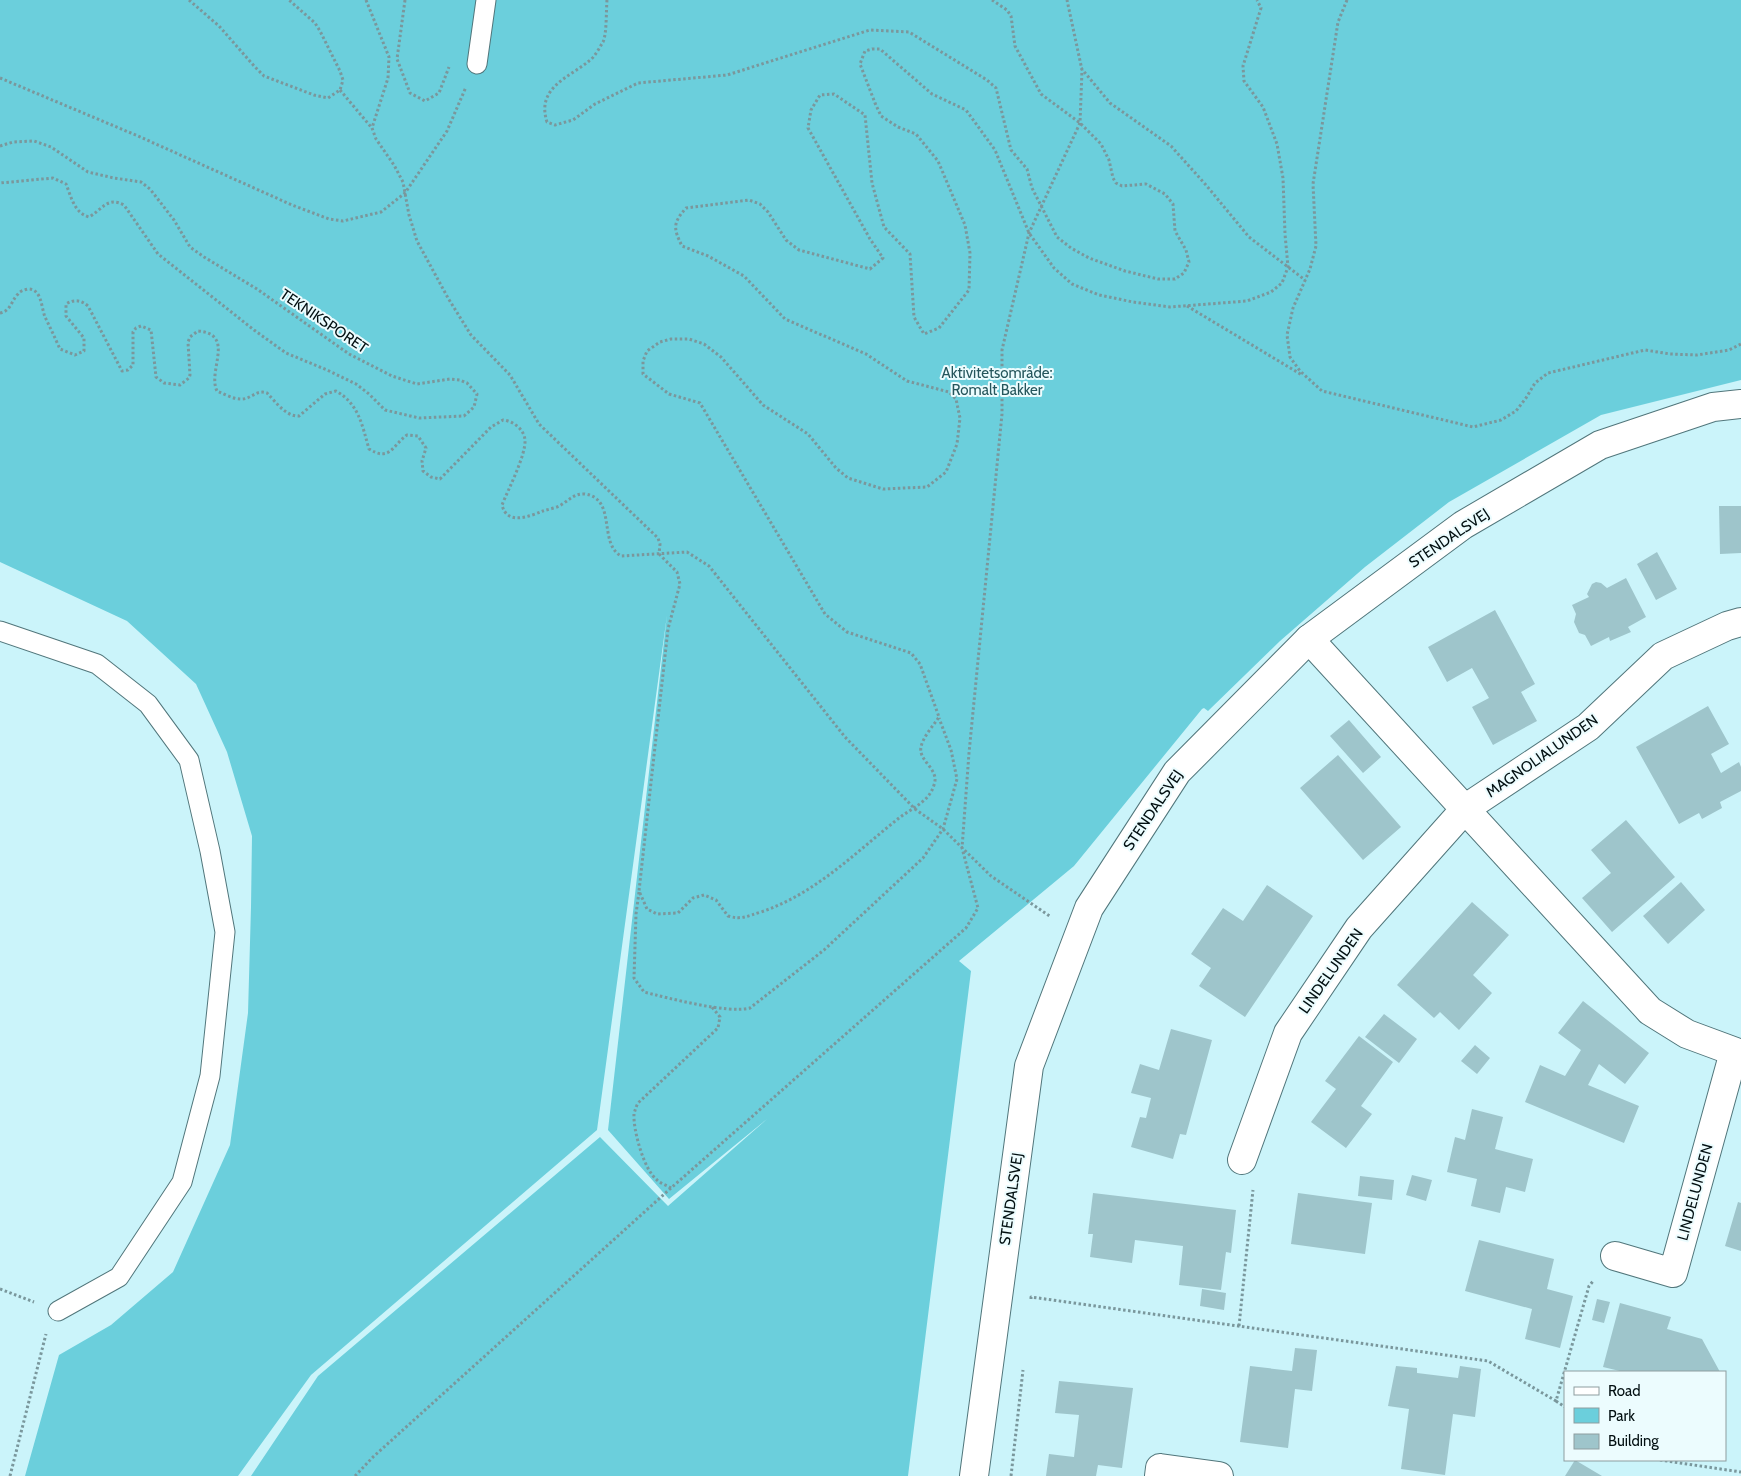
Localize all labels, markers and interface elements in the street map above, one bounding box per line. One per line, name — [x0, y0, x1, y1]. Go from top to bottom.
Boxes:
street label: TEKNIKSPORET — [277, 285, 371, 357]
park label: Aktivitetsområde: Romalt Bakker — [941, 364, 1053, 399]
street label: STENDALSVEJ — [1405, 504, 1493, 572]
street label: MAGNOLIALUNDEN — [1483, 711, 1601, 801]
street label: STENDALSVEJ — [1119, 766, 1187, 854]
street label: LINDELUNDEN — [1295, 925, 1367, 1017]
street label: LINDELUNDEN — [1673, 1142, 1717, 1242]
street label: STENDALSVEJ — [996, 1152, 1026, 1246]
legend — [1564, 1371, 1726, 1461]
text: Road — [1608, 1382, 1641, 1400]
text: Park — [1608, 1407, 1635, 1425]
text: Building — [1608, 1432, 1659, 1450]

